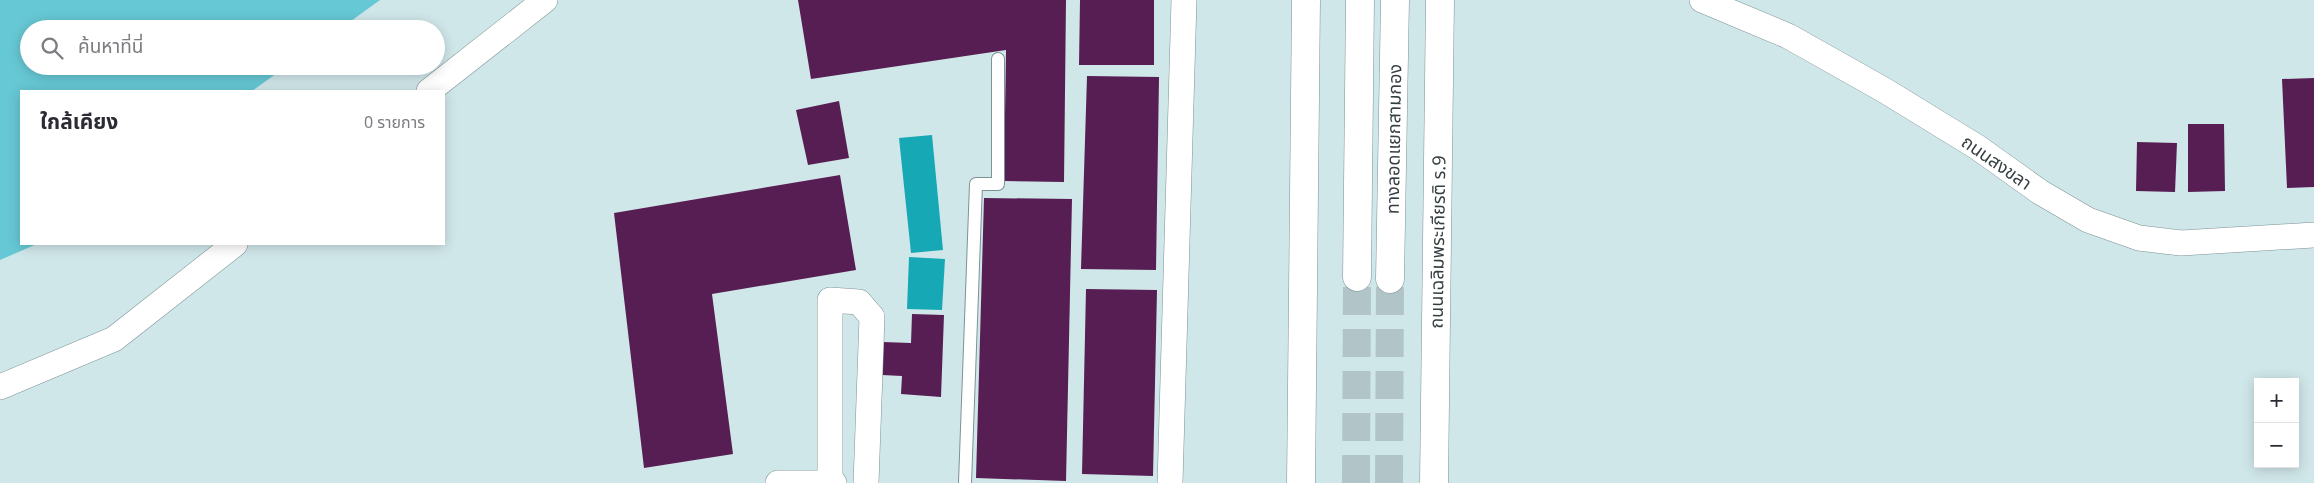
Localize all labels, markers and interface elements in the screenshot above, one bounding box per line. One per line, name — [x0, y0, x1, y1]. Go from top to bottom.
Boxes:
search box — [20, 20, 445, 75]
text: ค้นหาที่นี่ — [78, 33, 143, 59]
icon: search — [38, 34, 66, 62]
street label: ทางลอดแยกสามกอง — [1380, 64, 1406, 214]
text: ใกล้เคียง — [40, 107, 118, 135]
text: 0 รายการ — [364, 111, 425, 133]
street label: ถนนสงขลา — [1957, 129, 2037, 195]
street label: ถนนเฉลิมพระเกียรติ ร.9 — [1423, 155, 1451, 329]
map controls — [2254, 378, 2299, 468]
button: + — [2254, 378, 2299, 423]
button: − — [2254, 423, 2299, 468]

